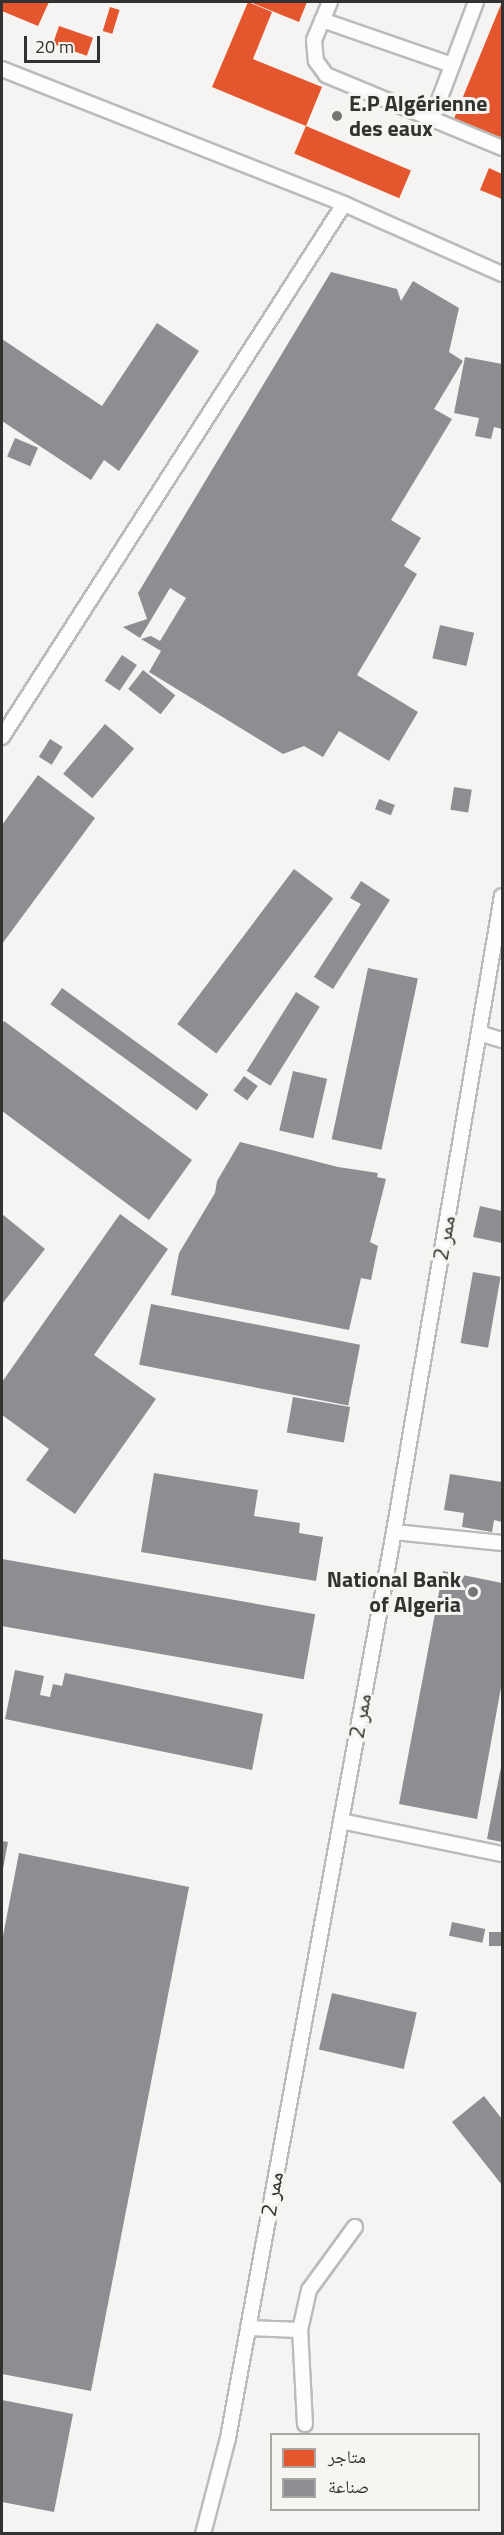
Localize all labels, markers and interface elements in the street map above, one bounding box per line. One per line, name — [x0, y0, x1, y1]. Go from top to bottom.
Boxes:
scale bar — [27, 24, 104, 62]
text: 20 m — [35, 33, 74, 60]
place label: E.P Algérienne des eaux — [349, 90, 487, 142]
marker: E.P Algérienne des eaux — [330, 109, 344, 123]
street label: ممر 2 — [427, 1213, 461, 1263]
place label: National Bank of Algeria — [327, 1566, 461, 1618]
marker: National Bank of Algeria — [466, 1585, 480, 1599]
street label: ممر 2 — [343, 1691, 377, 1741]
street label: ممر 2 — [255, 2169, 289, 2219]
legend — [270, 2433, 480, 2511]
text: متاجر — [328, 2443, 366, 2470]
text: صناعة — [328, 2473, 369, 2500]

